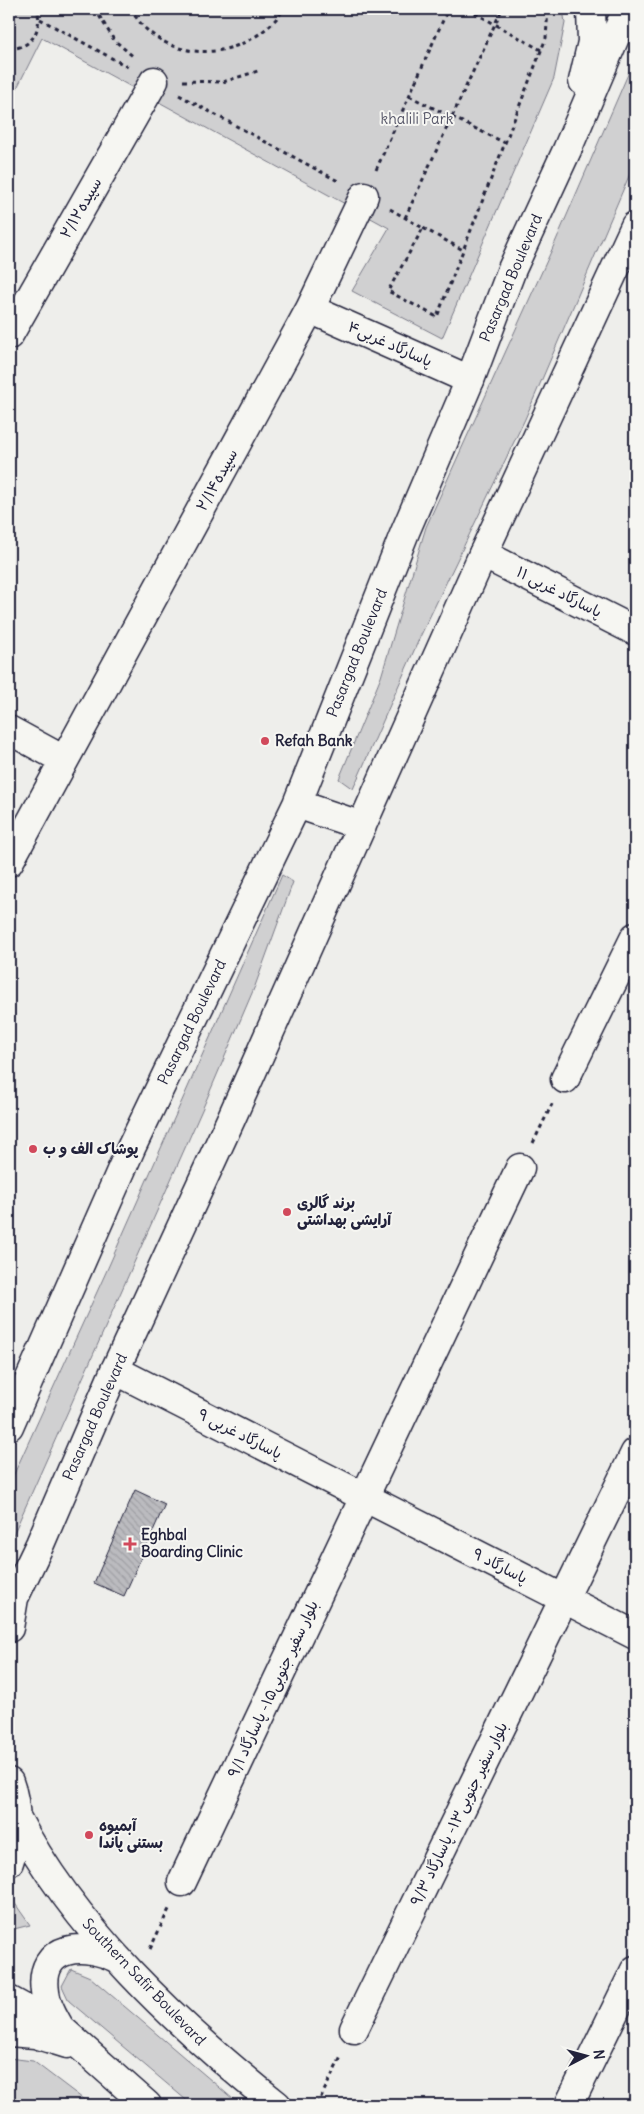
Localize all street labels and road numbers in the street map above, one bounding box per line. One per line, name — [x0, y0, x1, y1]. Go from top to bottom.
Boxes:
street label: سپیده۲/۱۲ — [56, 174, 106, 242]
street label: Pasargad Boulevard — [475, 211, 546, 344]
street label: پاسارگاد غربی۴ — [345, 317, 435, 371]
street label: سپیده۲/۱۴ — [192, 445, 242, 515]
street label: پاسارگاد غربی ۱۱ — [513, 562, 605, 622]
street label: Pasargad Boulevard — [322, 586, 391, 720]
street label: Pasargad Boulevard — [153, 956, 230, 1087]
street label: Pasargad Boulevard — [58, 1350, 131, 1483]
street label: پاسارگاد غربی ۹ — [195, 1404, 285, 1464]
street label: پاسارگاد ۹ — [469, 1544, 531, 1588]
street label: بلوار سفیر جنوبی۱۵- پاسارگاد ۹/۱ — [223, 1597, 323, 1781]
street label: بلوار سفیر جنوبی۱۳- پاسارگاد ۹/۳ — [406, 1719, 512, 1909]
street label: Southern Safir Boulevard — [79, 1914, 210, 2049]

